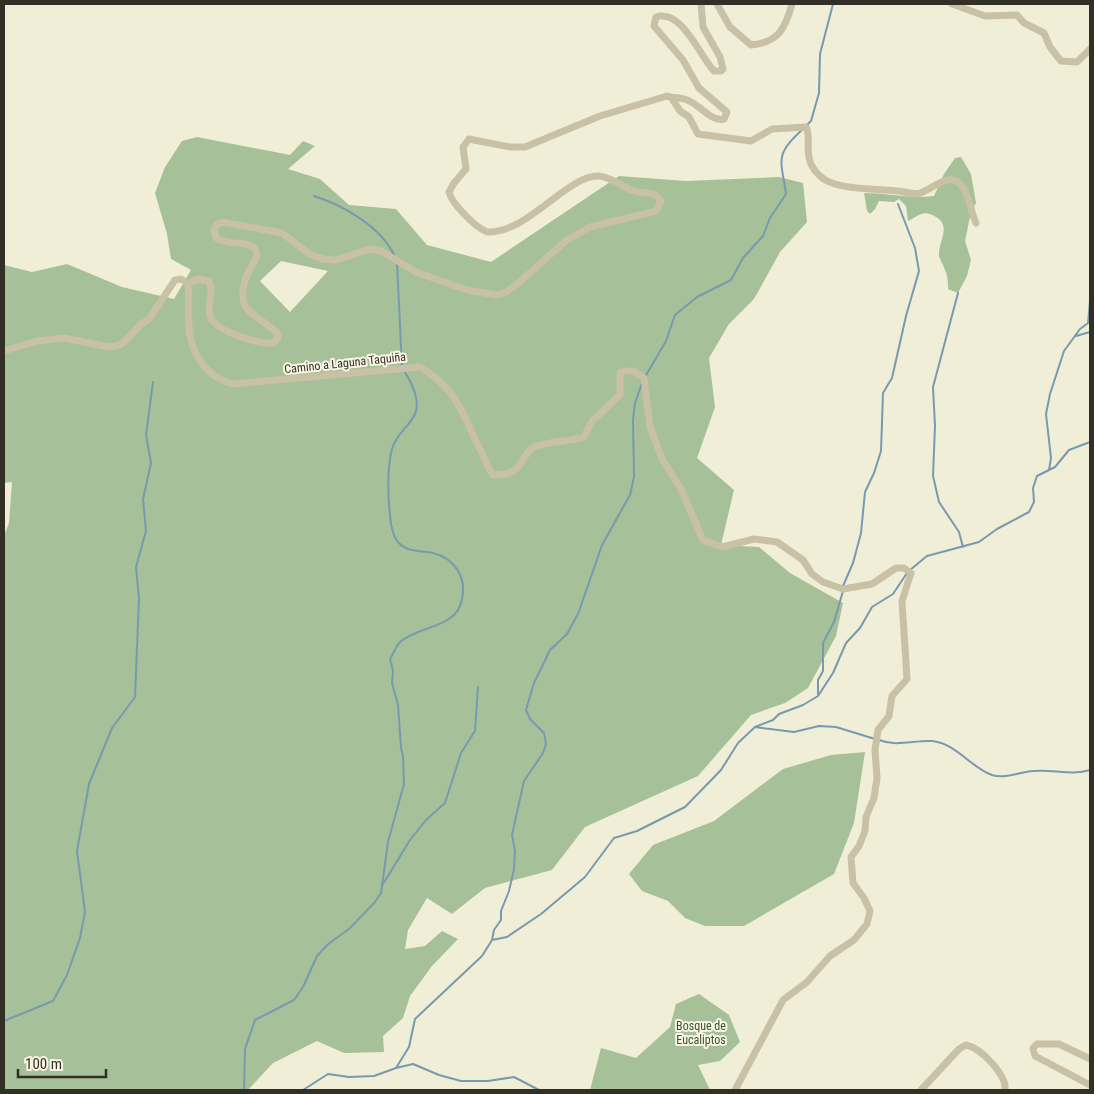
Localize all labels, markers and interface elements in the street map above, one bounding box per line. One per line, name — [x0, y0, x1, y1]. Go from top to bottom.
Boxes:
street label: Camino a Laguna Taquiña — [284, 350, 407, 376]
park label: Bosque de Eucaliptos — [676, 1019, 726, 1047]
scale bar — [18, 1046, 105, 1078]
text: 100 m — [25, 1055, 62, 1073]

